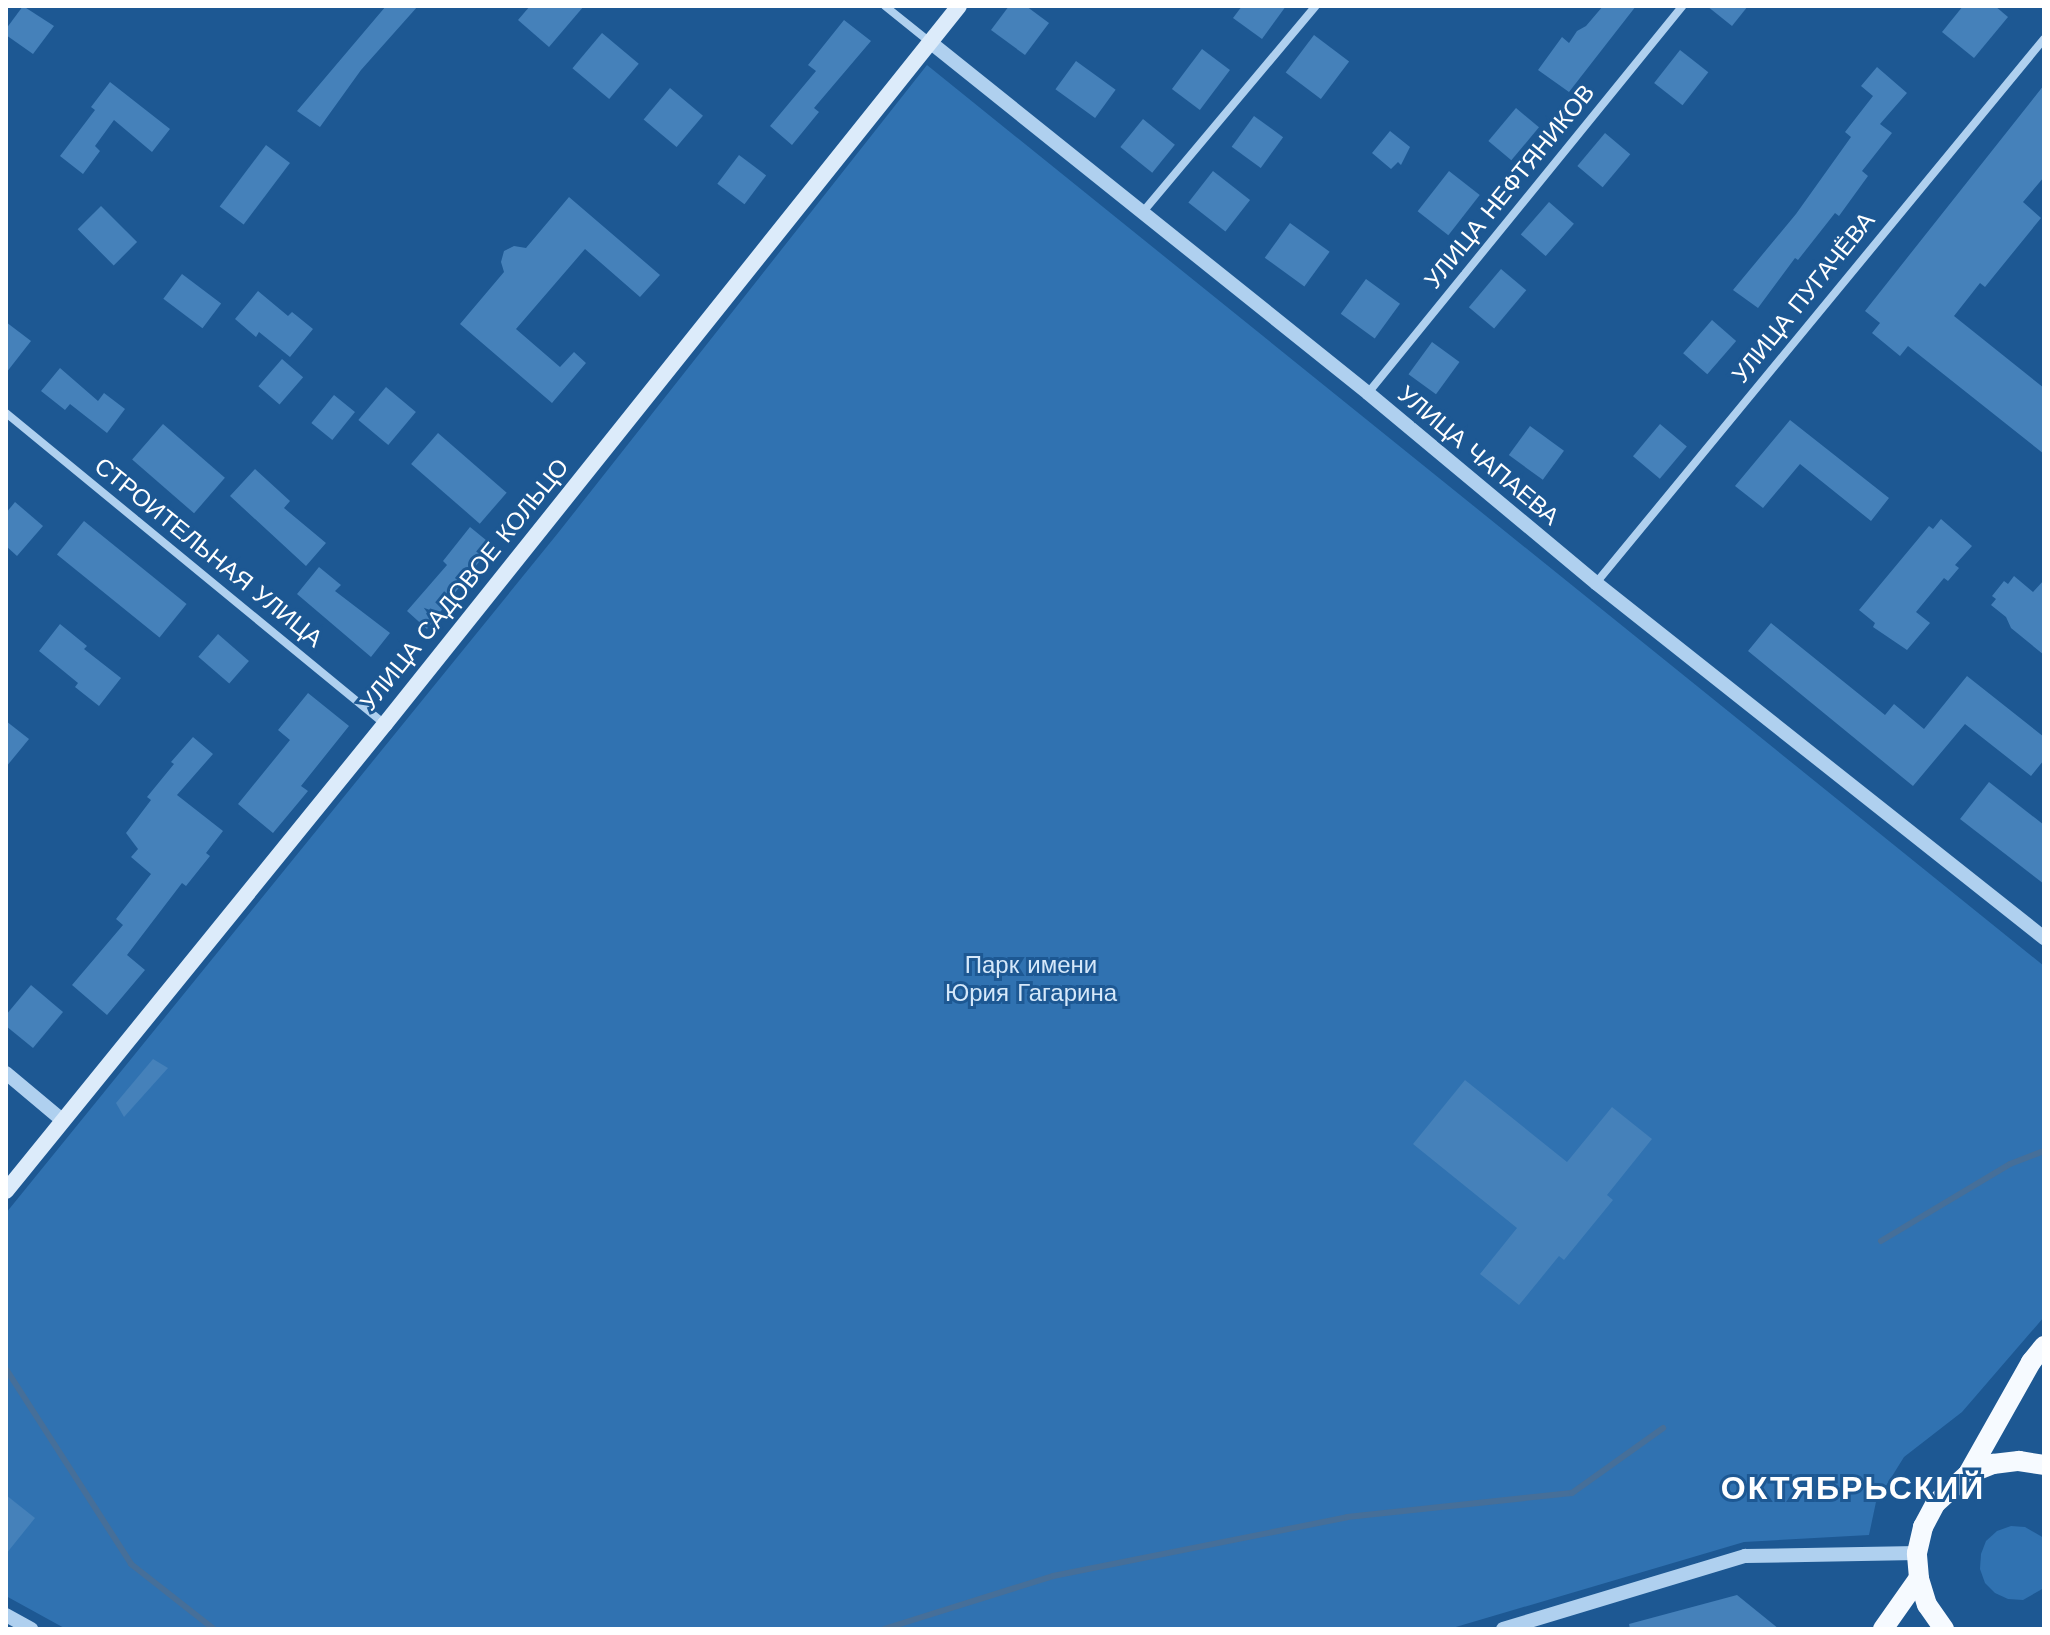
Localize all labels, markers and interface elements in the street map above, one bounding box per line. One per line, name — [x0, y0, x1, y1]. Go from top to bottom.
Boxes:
street label: УЛИЦА НЕФТЯНИКОВ — [1419, 79, 1601, 295]
street label: УЛИЦА ПУГАЧЁВА — [1727, 207, 1881, 389]
street label: УЛИЦА ЧАПАЕВА — [1392, 380, 1564, 532]
street label: СТРОИТЕЛЬНАЯ УЛИЦА — [88, 452, 328, 654]
street label: УЛИЦА САДОВОЕ КОЛЬЦО — [355, 453, 575, 717]
park label: Парк имени Юрия Гагарина — [945, 952, 1117, 1008]
district label: ОКТЯБРЬСКИЙ — [1721, 1469, 1985, 1507]

